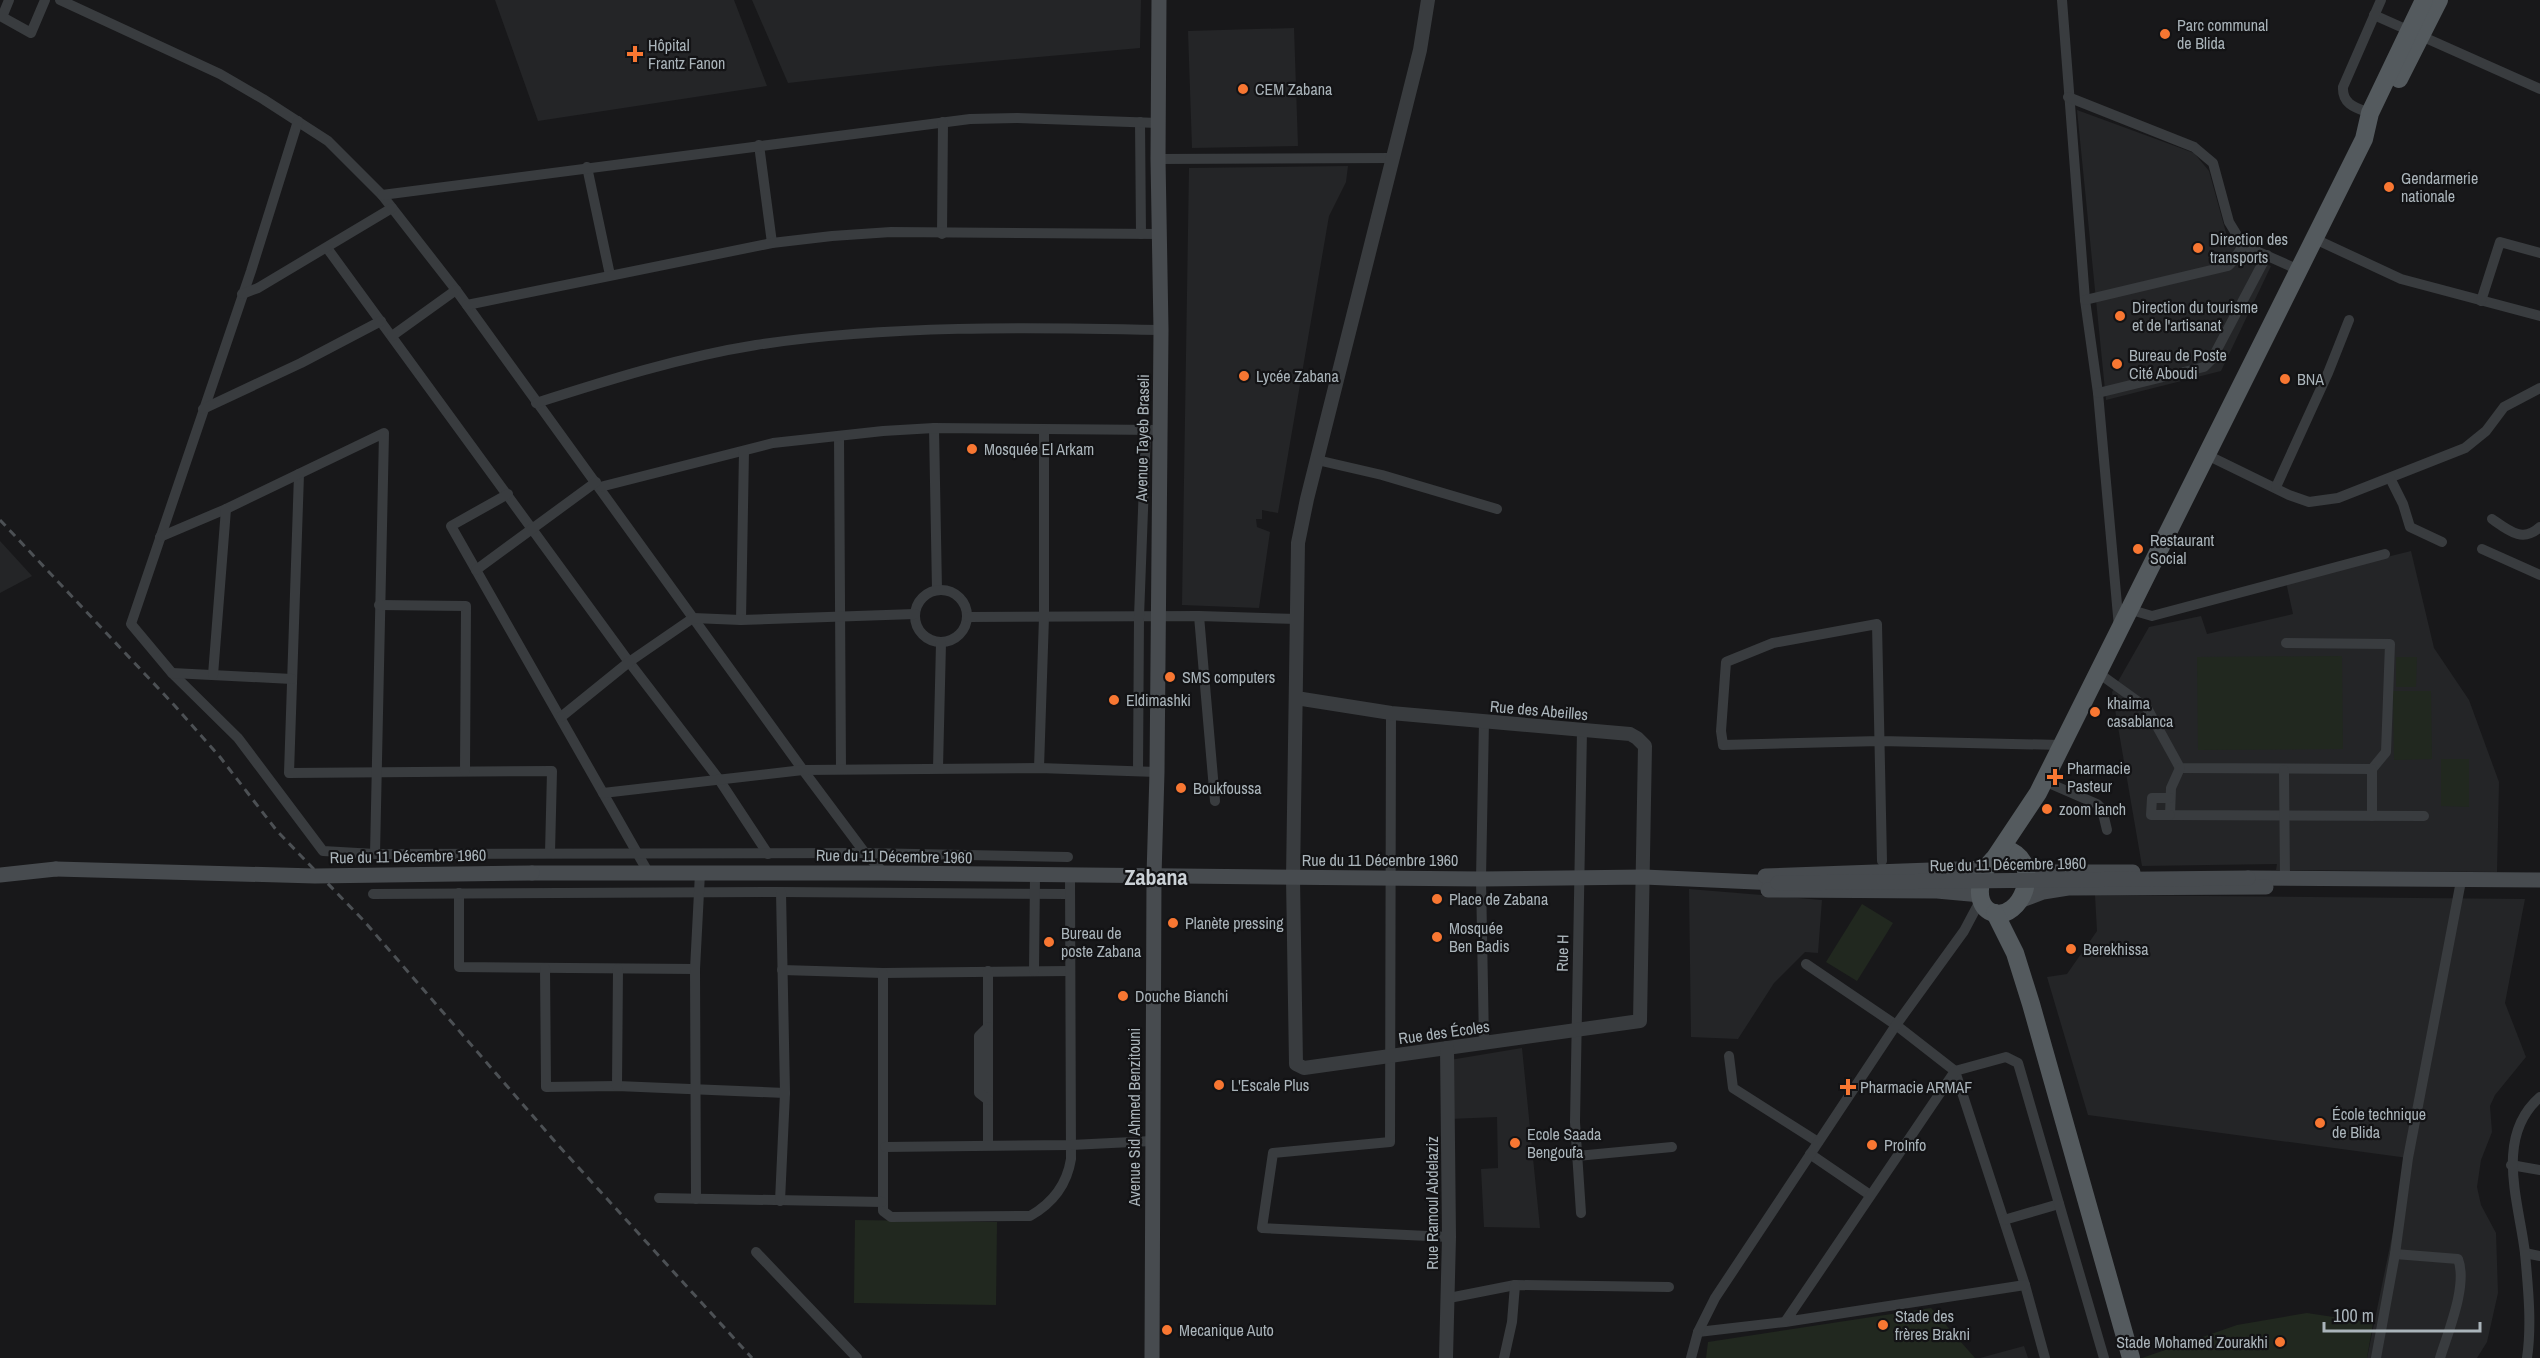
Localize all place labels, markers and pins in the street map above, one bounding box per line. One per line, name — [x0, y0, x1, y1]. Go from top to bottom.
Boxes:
place label: Parc communal de Blida — [2177, 14, 2268, 54]
marker: Parc communal de Blida — [2158, 27, 2172, 41]
place label: Hôpital Frantz Fanon — [648, 34, 725, 74]
marker: Hôpital Frantz Fanon — [626, 45, 644, 63]
place label: CEM Zabana — [1255, 78, 1333, 100]
marker: CEM Zabana — [1236, 82, 1250, 96]
place label: Gendarmerie nationale — [2401, 167, 2478, 207]
marker: Gendarmerie nationale — [2382, 180, 2396, 194]
place label: Direction des transports — [2210, 228, 2288, 268]
marker: Direction des transports — [2191, 241, 2205, 255]
place label: Direction du tourisme et de l'artisanat — [2132, 296, 2258, 336]
marker: Direction du tourisme et de l'artisanat — [2113, 309, 2127, 323]
place label: Bureau de Poste Cité Aboudi — [2129, 344, 2227, 384]
marker: Bureau de Poste Cité Aboudi — [2110, 357, 2124, 371]
place label: Lycée Zabana — [1256, 365, 1339, 387]
place label: BNA — [2297, 368, 2324, 390]
marker: Lycée Zabana — [1237, 369, 1251, 383]
marker: BNA — [2278, 372, 2292, 386]
place label: Mosquée El Arkam — [984, 438, 1094, 460]
marker: Mosquée El Arkam — [965, 442, 979, 456]
place label: Restaurant Social — [2150, 529, 2215, 569]
marker: Restaurant Social — [2131, 542, 2145, 556]
place label: SMS computers — [1182, 666, 1275, 688]
marker: SMS computers — [1163, 670, 1177, 684]
place label: Eldimashki — [1126, 689, 1191, 711]
place label: khaima casablanca — [2107, 692, 2174, 732]
marker: Eldimashki — [1107, 693, 1121, 707]
marker: khaima casablanca — [2088, 705, 2102, 719]
place label: Pharmacie Pasteur — [2067, 757, 2130, 797]
marker: Pharmacie Pasteur — [2048, 770, 2062, 784]
place label: Boukfoussa — [1193, 777, 1262, 799]
marker: Boukfoussa — [1174, 781, 1188, 795]
place label: zoom lanch — [2059, 798, 2126, 820]
marker: zoom lanch — [2040, 802, 2054, 816]
place label: Place de Zabana — [1449, 888, 1549, 910]
marker: Place de Zabana — [1430, 892, 1444, 906]
place label: Planète pressing — [1185, 912, 1284, 934]
marker: Planète pressing — [1166, 916, 1180, 930]
place label: Mosquée Ben Badis — [1449, 917, 1510, 957]
place label: Bureau de poste Zabana — [1061, 922, 1142, 962]
marker: Mosquée Ben Badis — [1430, 930, 1444, 944]
marker: Bureau de poste Zabana — [1042, 935, 1056, 949]
place label: Berekhissa — [2083, 938, 2149, 960]
marker: Berekhissa — [2064, 942, 2078, 956]
place label: Douche Bianchi — [1135, 985, 1228, 1007]
marker: Douche Bianchi — [1116, 989, 1130, 1003]
place label: L'Escale Plus — [1231, 1074, 1309, 1096]
place label: Pharmacie ARMAF — [1860, 1076, 1972, 1098]
marker: L'Escale Plus — [1212, 1078, 1226, 1092]
marker: Pharmacie ARMAF — [1841, 1080, 1855, 1094]
place label: École technique de Blida — [2332, 1103, 2426, 1143]
marker: École technique de Blida — [2313, 1116, 2327, 1130]
place label: Ecole Saada Bengoufa — [1527, 1123, 1602, 1163]
place label: ProInfo — [1884, 1134, 1926, 1156]
marker: Ecole Saada Bengoufa — [1508, 1136, 1522, 1150]
marker: ProInfo — [1865, 1138, 1879, 1152]
place label: Stade des frères Brakni — [1895, 1305, 1970, 1345]
marker: Stade des frères Brakni — [1876, 1318, 1890, 1332]
place label: Mecanique Auto — [1179, 1319, 1274, 1341]
marker: Mecanique Auto — [1160, 1323, 1174, 1337]
place label: Stade Mohamed Zourakhi — [2116, 1331, 2268, 1353]
marker: Stade Mohamed Zourakhi — [2273, 1335, 2287, 1349]

